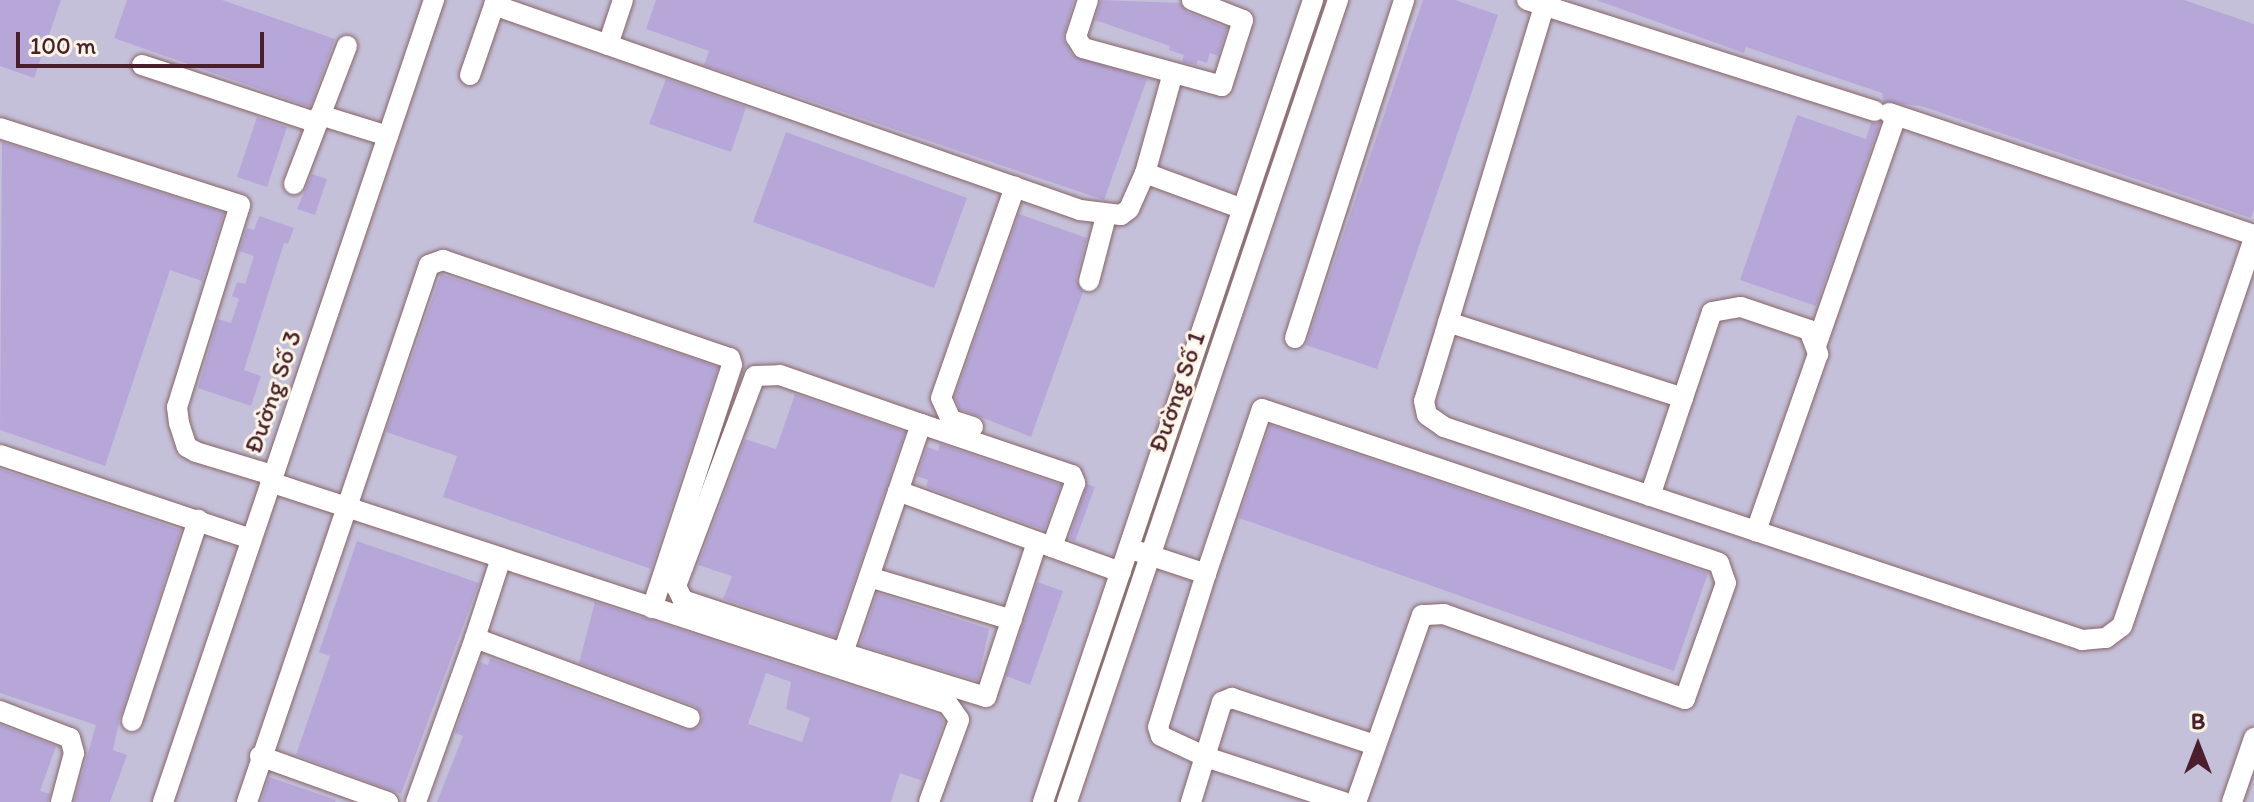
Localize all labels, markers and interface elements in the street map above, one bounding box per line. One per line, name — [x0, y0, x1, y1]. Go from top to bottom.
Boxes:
scale bar — [20, 16, 268, 66]
text: 100 m — [30, 31, 96, 60]
street label: Đường Số 3 — [237, 326, 309, 458]
street label: Đường Số 1 — [1142, 327, 1212, 457]
north arrow — [2158, 706, 2238, 786]
text: B — [2191, 708, 2205, 735]

